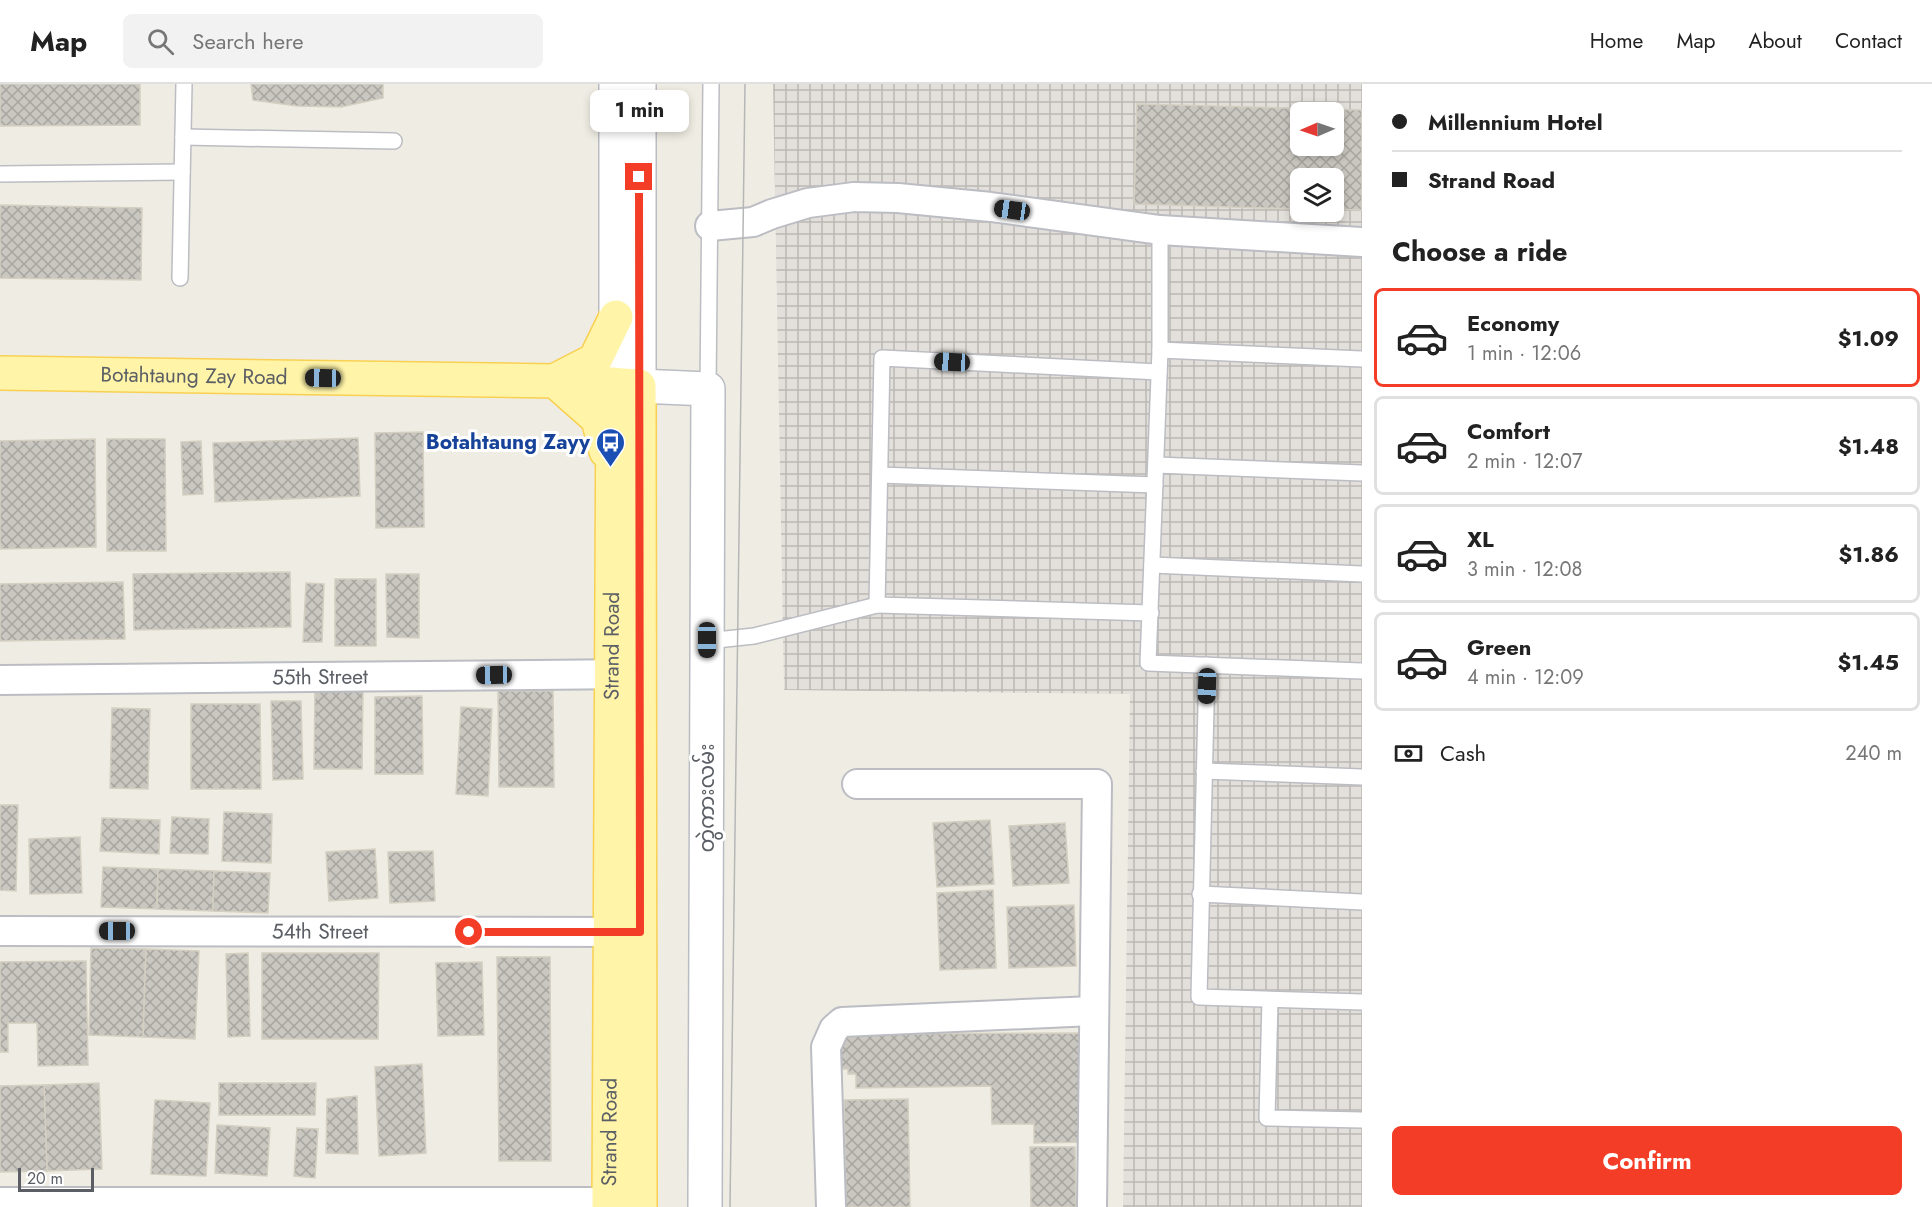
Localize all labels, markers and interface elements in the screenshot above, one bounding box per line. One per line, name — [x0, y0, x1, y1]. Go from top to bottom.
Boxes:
search box — [123, 14, 543, 68]
text: Map — [30, 21, 87, 62]
icon: search — [144, 25, 177, 58]
text: Search here — [192, 25, 304, 57]
text: Home — [1590, 26, 1643, 56]
text: Map — [1676, 26, 1716, 56]
text: About — [1749, 26, 1802, 56]
text: Contact — [1835, 26, 1902, 56]
callout: 1 min — [590, 90, 688, 132]
text: 1 min — [615, 96, 664, 125]
north arrow — [1290, 102, 1344, 156]
map controls — [1290, 102, 1344, 222]
text: Millennium Hotel — [1428, 106, 1603, 138]
route end — [625, 163, 652, 190]
text: Strand Road — [1428, 164, 1555, 196]
button: layers — [1290, 168, 1344, 222]
car — [993, 199, 1031, 221]
text: Choose a ride — [1392, 232, 1567, 271]
text: Economy — [1467, 307, 1559, 339]
icon: car — [1395, 311, 1449, 365]
text: $1.09 — [1838, 322, 1899, 354]
text: 1 min · 12:06 — [1467, 339, 1581, 368]
car — [934, 352, 970, 372]
street label: Botahtaung Zay Road — [100, 359, 288, 392]
car — [305, 369, 341, 387]
text: Comfort — [1467, 415, 1550, 447]
icon: car — [1395, 419, 1449, 473]
bus stop icon: Botahtaung Zayy — [595, 426, 627, 468]
place label: Botahtaung Zayy — [426, 427, 591, 457]
text: $1.48 — [1838, 430, 1899, 462]
text: 2 min · 12:07 — [1467, 447, 1583, 476]
text: XL — [1467, 523, 1494, 555]
icon: car — [1395, 527, 1449, 581]
text: $1.86 — [1839, 538, 1899, 570]
text: 3 min · 12:08 — [1467, 555, 1583, 584]
street label: Strand Road — [596, 592, 627, 700]
car — [698, 622, 716, 658]
text: Green — [1467, 631, 1531, 663]
icon: car — [1395, 635, 1449, 689]
text: $1.45 — [1837, 646, 1899, 678]
street label: 55th Street — [272, 662, 368, 692]
text: 4 min · 12:09 — [1467, 663, 1584, 692]
car — [476, 666, 512, 684]
car — [1197, 668, 1217, 704]
icon: cash — [1392, 737, 1425, 770]
text: Cash — [1440, 737, 1486, 769]
text: 240 m — [1845, 739, 1902, 768]
street label: တွဲကားလမ်း — [691, 743, 723, 853]
street label: 54th Street — [272, 916, 368, 947]
route start — [455, 918, 482, 945]
car — [99, 922, 135, 940]
street label: Strand Road — [594, 1078, 625, 1186]
button: Confirm — [1392, 1126, 1902, 1195]
scale bar — [18, 1165, 94, 1192]
text: 20 m — [27, 1167, 63, 1190]

